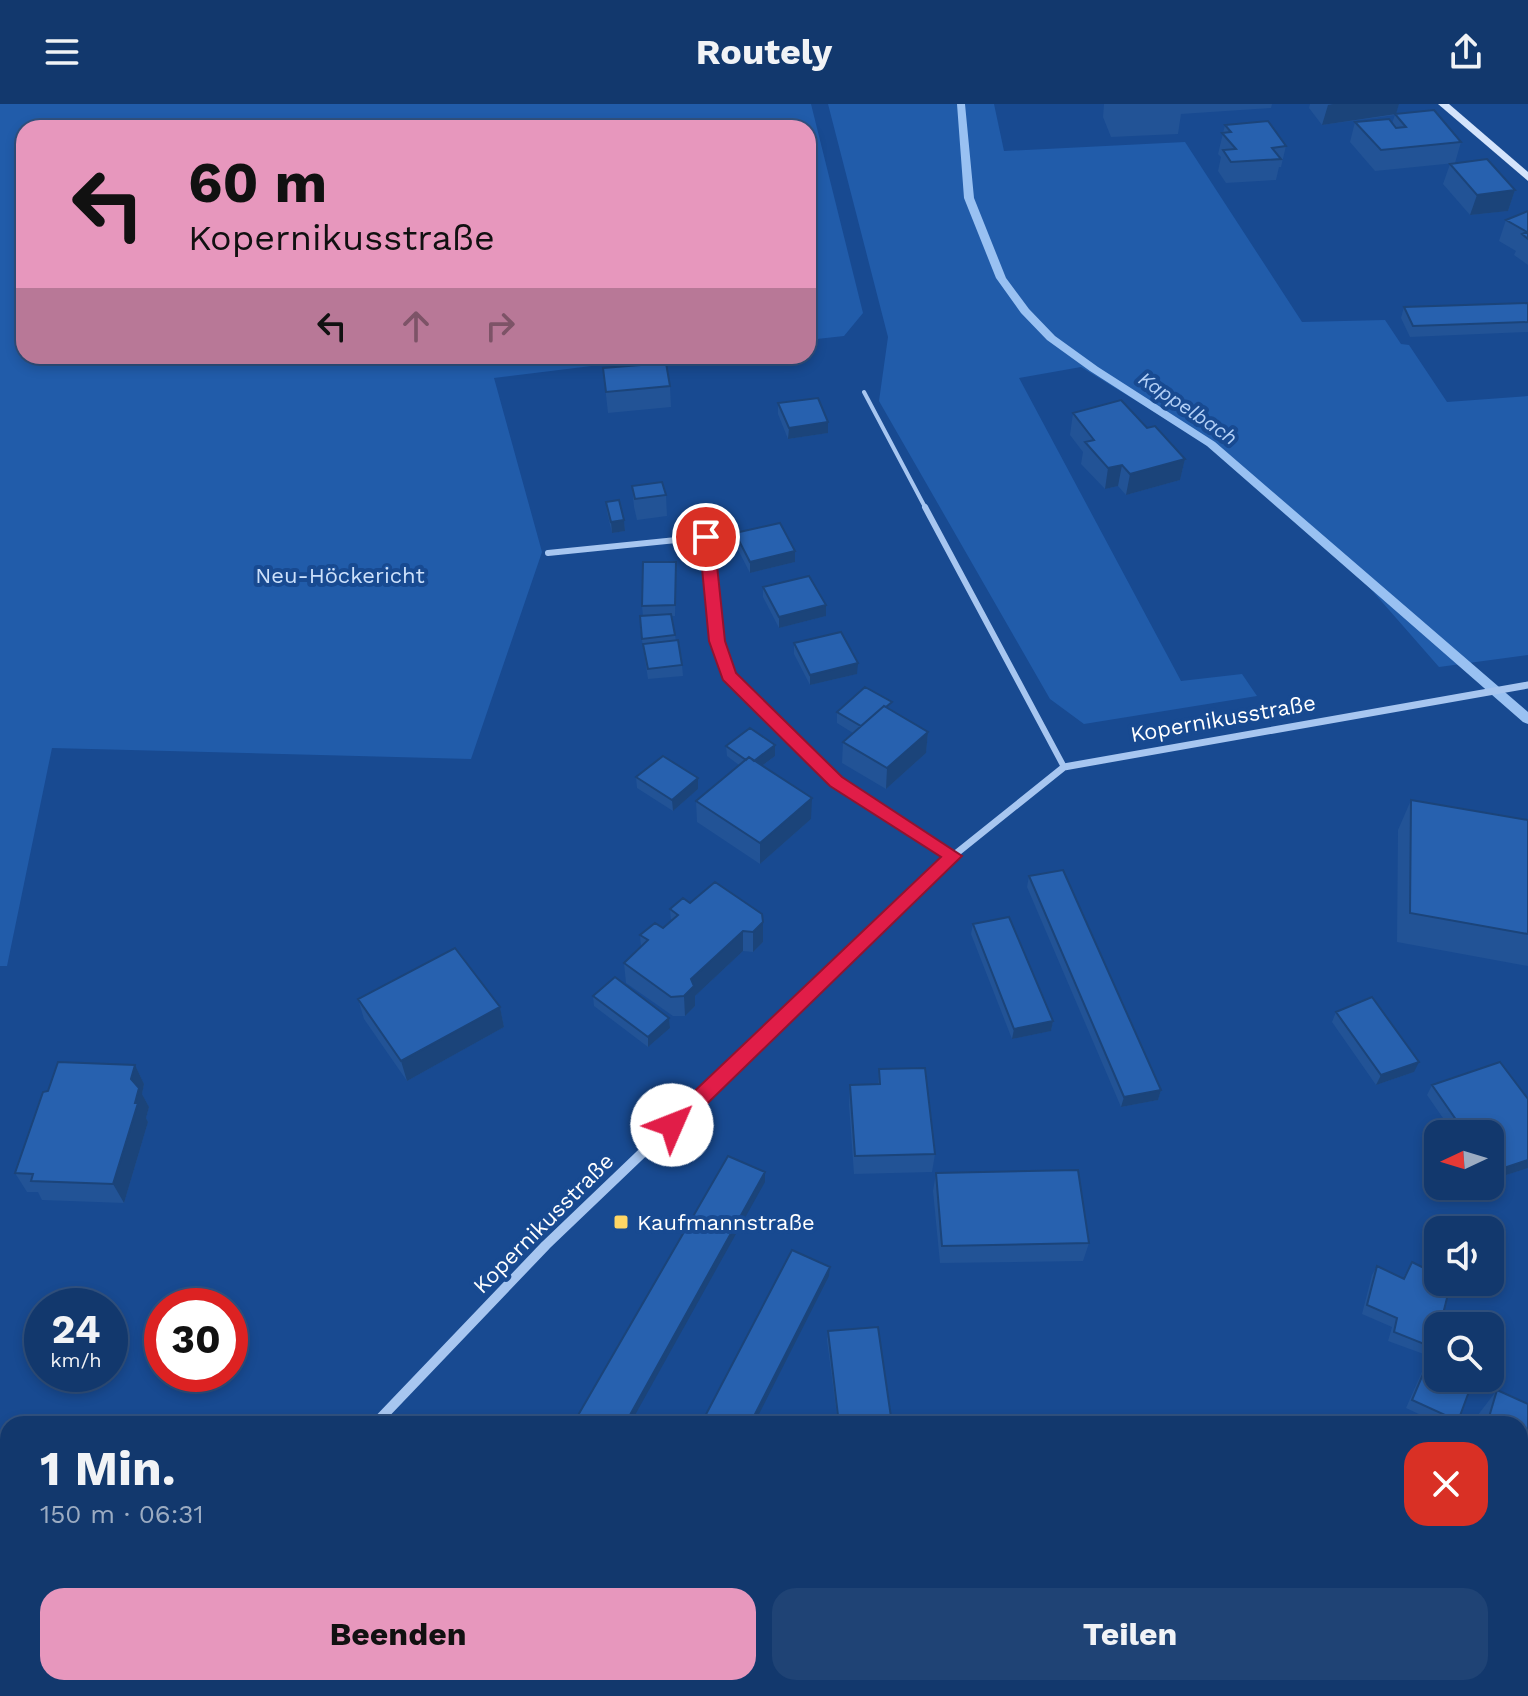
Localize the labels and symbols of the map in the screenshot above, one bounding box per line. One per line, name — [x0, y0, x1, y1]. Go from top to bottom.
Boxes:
water label: Kappelbach — [1134, 366, 1242, 450]
pin — [672, 503, 740, 571]
park label: Neu-Höckericht — [255, 563, 425, 588]
street label: Kopernikusstraße — [1129, 690, 1318, 747]
position arrow — [630, 1083, 714, 1167]
north arrow — [1424, 1120, 1504, 1200]
street label: Kopernikusstraße — [468, 1148, 618, 1298]
place label: Kaufmannstraße — [637, 1210, 815, 1235]
marker: Kaufmannstraße — [612, 1213, 630, 1231]
speed limit sign: 30 — [144, 1288, 248, 1392]

